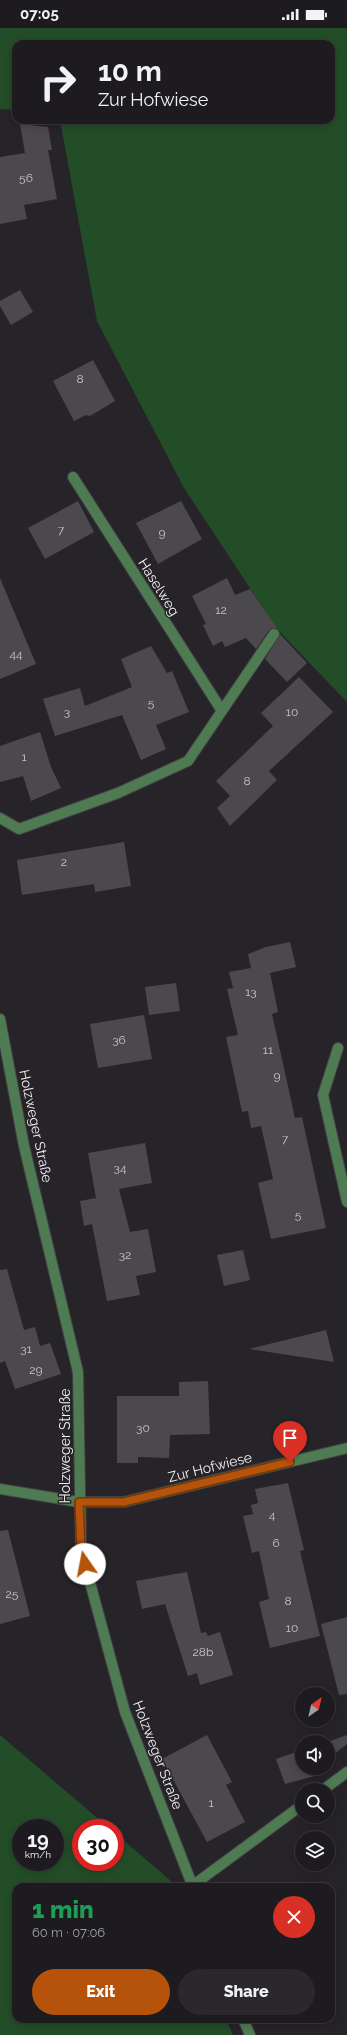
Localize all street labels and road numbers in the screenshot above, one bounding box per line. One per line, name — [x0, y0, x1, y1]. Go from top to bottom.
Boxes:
street label: Haselweg — [135, 555, 183, 619]
street label: Holzweger Straße — [16, 1068, 56, 1184]
street label: Holzweger Straße — [57, 1388, 73, 1504]
street label: Zur Hofwiese — [166, 1449, 254, 1485]
street label: Holzweger Straße — [130, 1698, 186, 1812]

